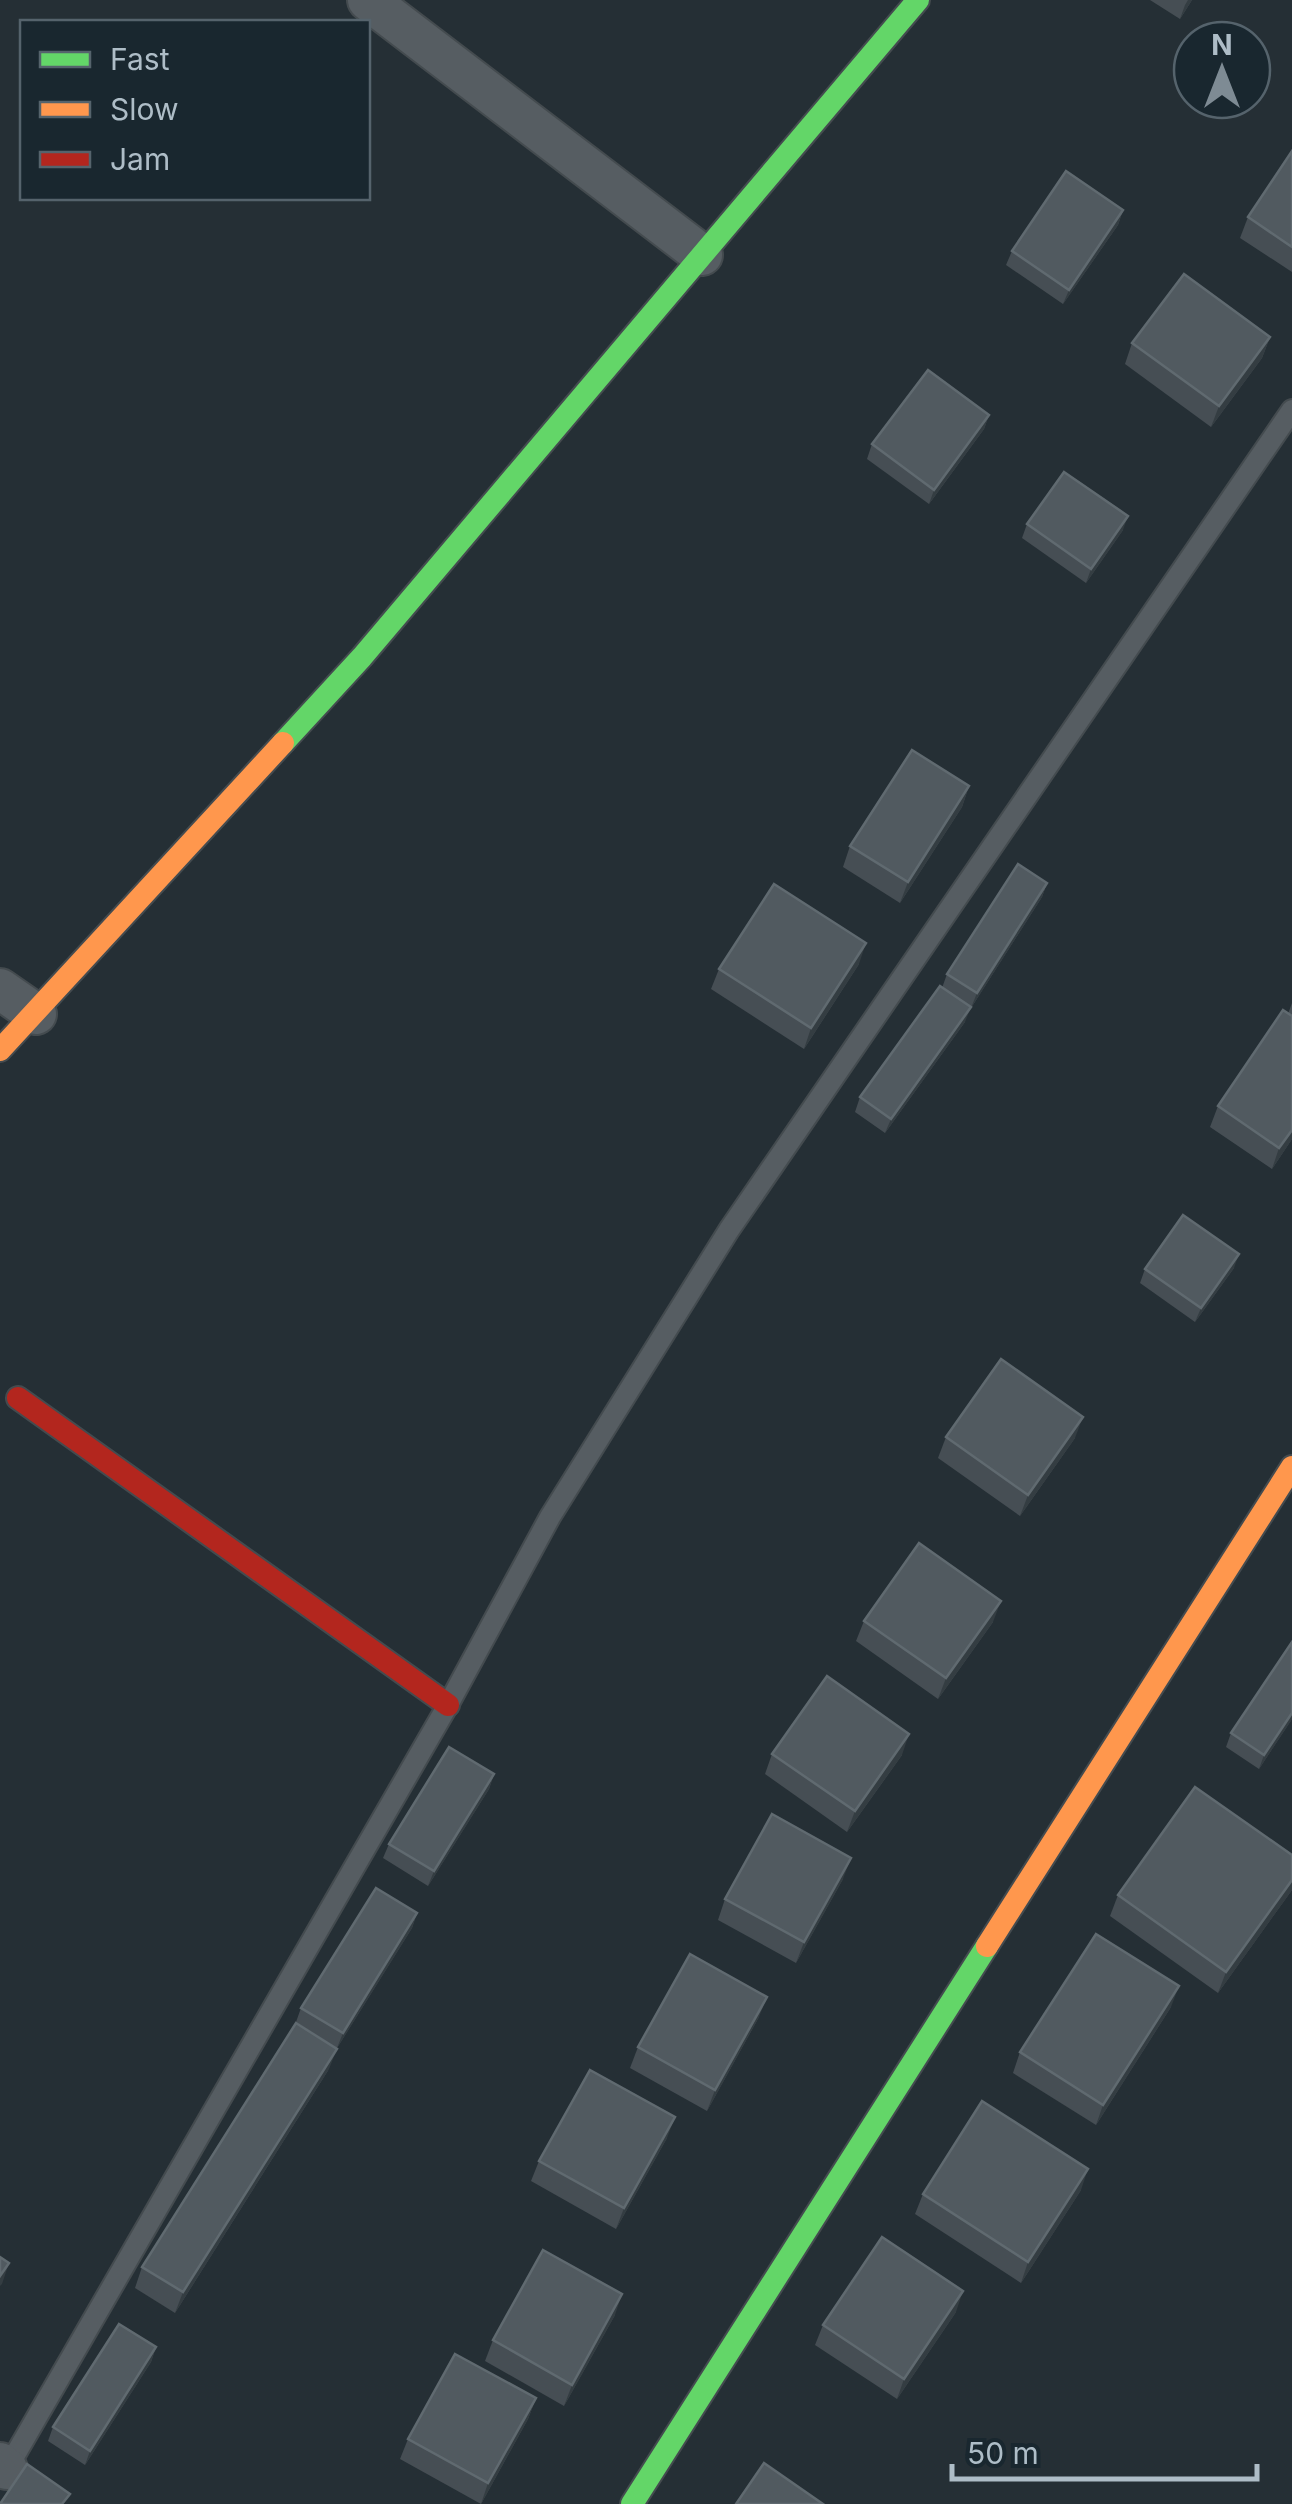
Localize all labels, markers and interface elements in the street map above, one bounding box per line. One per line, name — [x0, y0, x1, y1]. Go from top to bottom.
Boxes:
legend — [20, 20, 370, 200]
north arrow — [1172, 20, 1272, 120]
text: N — [1211, 28, 1233, 62]
text: Fast — [110, 41, 170, 77]
text: Slow — [110, 91, 179, 127]
text: Jam — [110, 141, 170, 177]
scale bar — [952, 2419, 1257, 2481]
text: 50 m — [967, 2435, 1039, 2471]

